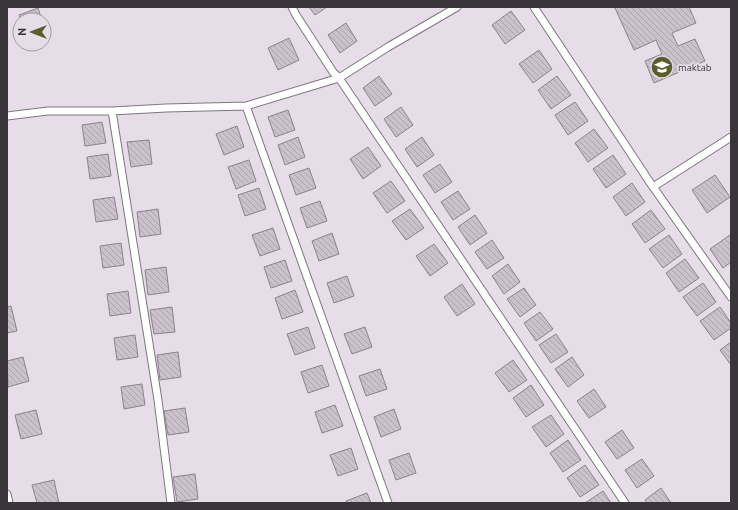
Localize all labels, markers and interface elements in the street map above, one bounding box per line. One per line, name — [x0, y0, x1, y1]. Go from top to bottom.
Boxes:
north arrow — [12, 12, 52, 52]
text: N — [16, 28, 28, 36]
school or university icon: maktab — [649, 54, 675, 80]
place label: maktab — [678, 62, 712, 73]

